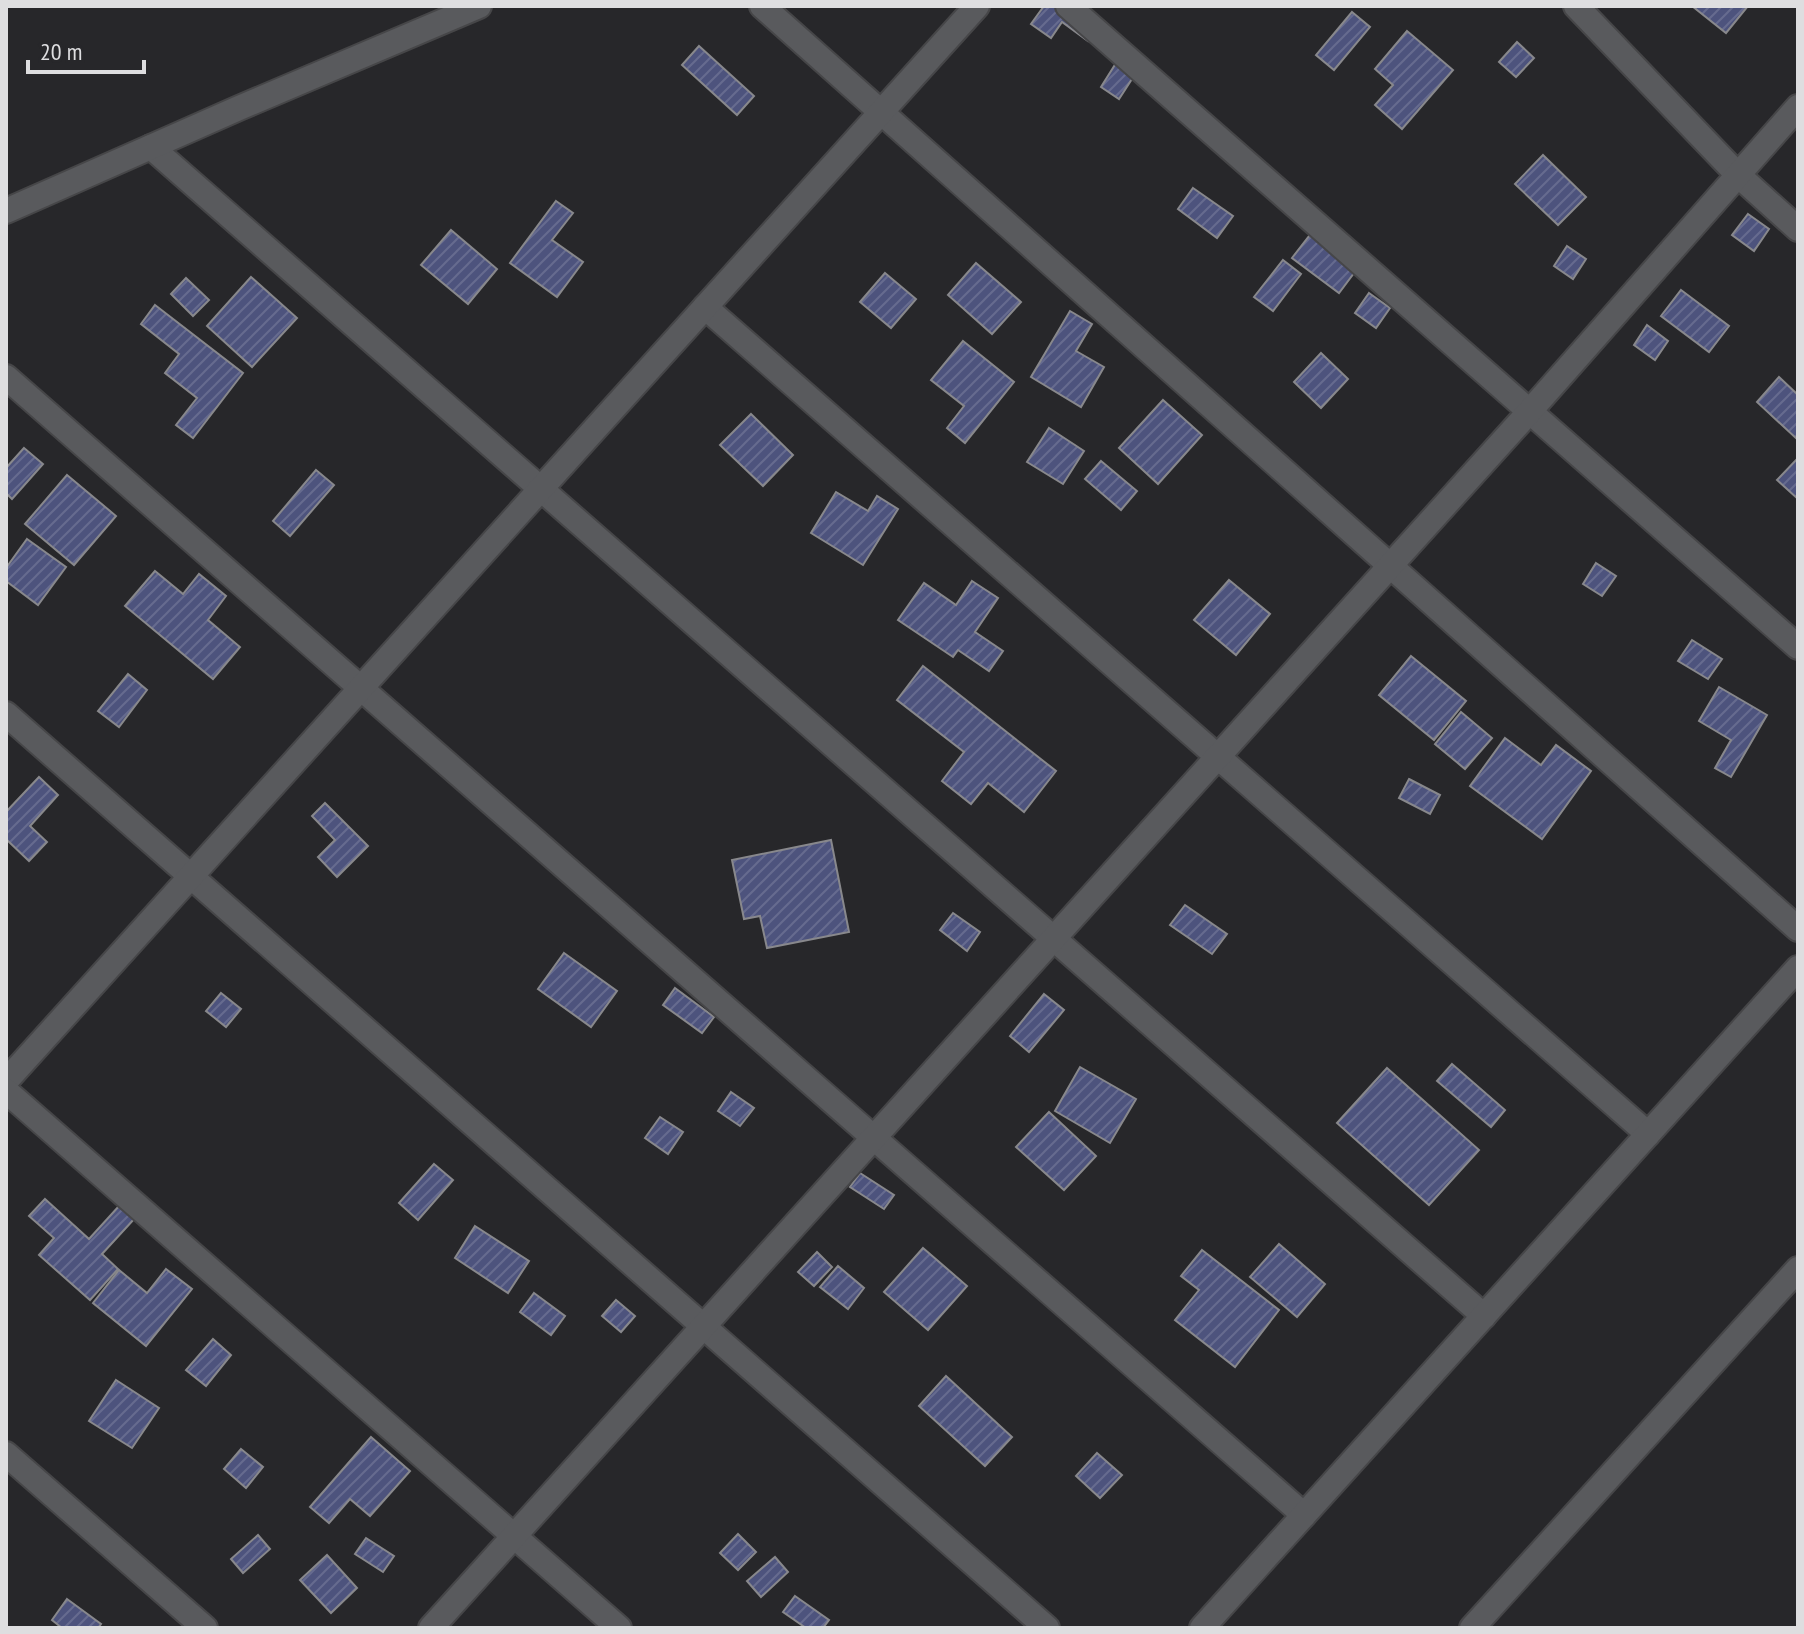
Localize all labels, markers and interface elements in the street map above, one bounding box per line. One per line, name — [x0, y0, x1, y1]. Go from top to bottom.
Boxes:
scale bar — [28, 24, 144, 74]
text: 20 m — [40, 36, 82, 67]

